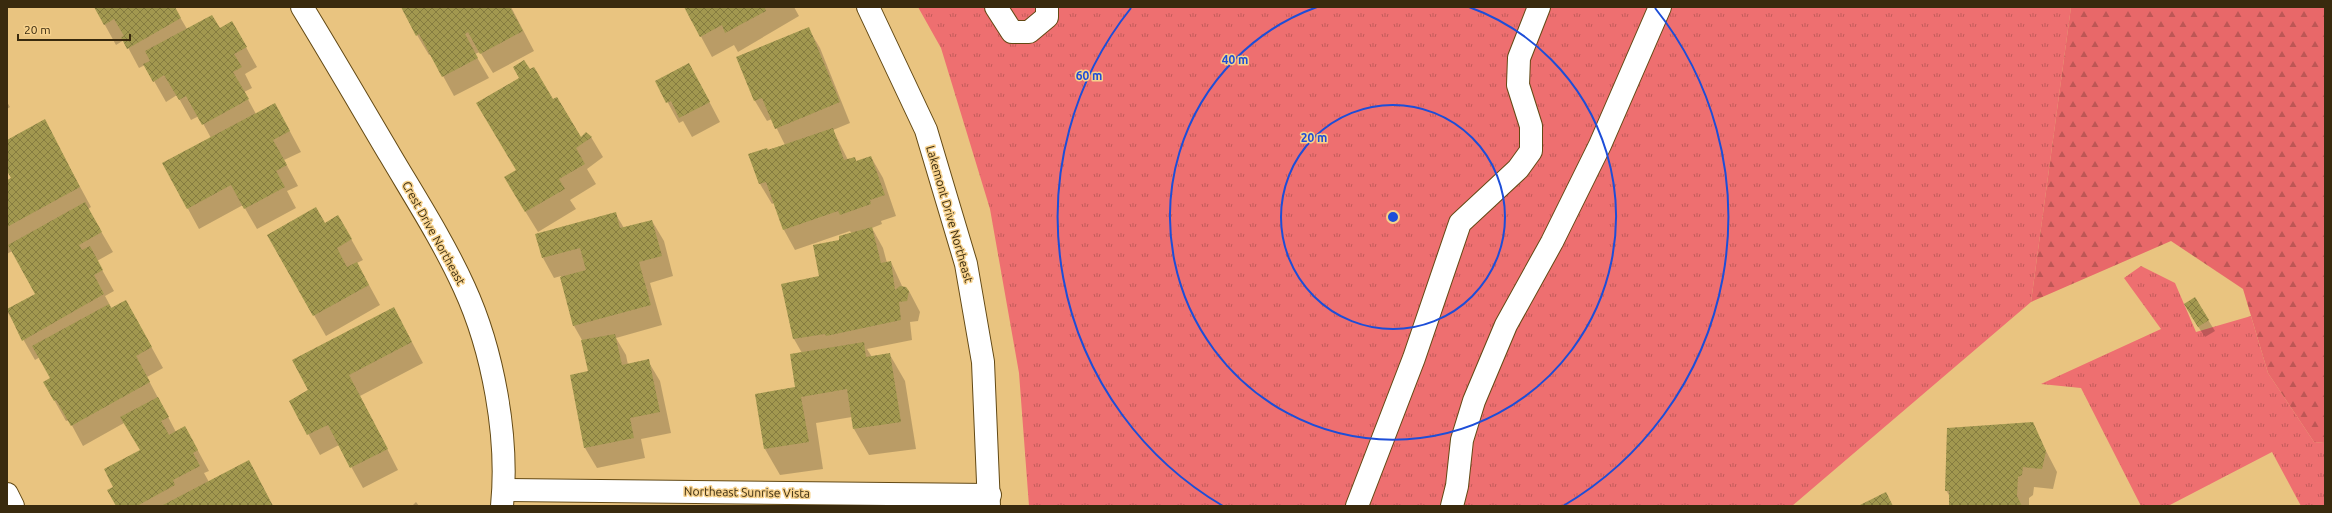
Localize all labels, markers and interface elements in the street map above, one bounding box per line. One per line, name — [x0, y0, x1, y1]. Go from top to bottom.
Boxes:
scale bar — [18, 16, 130, 42]
text: 20 m — [24, 23, 51, 36]
text: 40 m — [1222, 53, 1248, 66]
text: 60 m — [1076, 69, 1102, 82]
text: 20 m — [1301, 131, 1327, 144]
street label: Lakemont Drive Northeast — [924, 144, 976, 284]
street label: Crest Drive Northeast — [400, 179, 468, 287]
centre of rings — [1386, 210, 1400, 224]
street label: Northeast Sunrise Vista — [684, 484, 810, 500]

